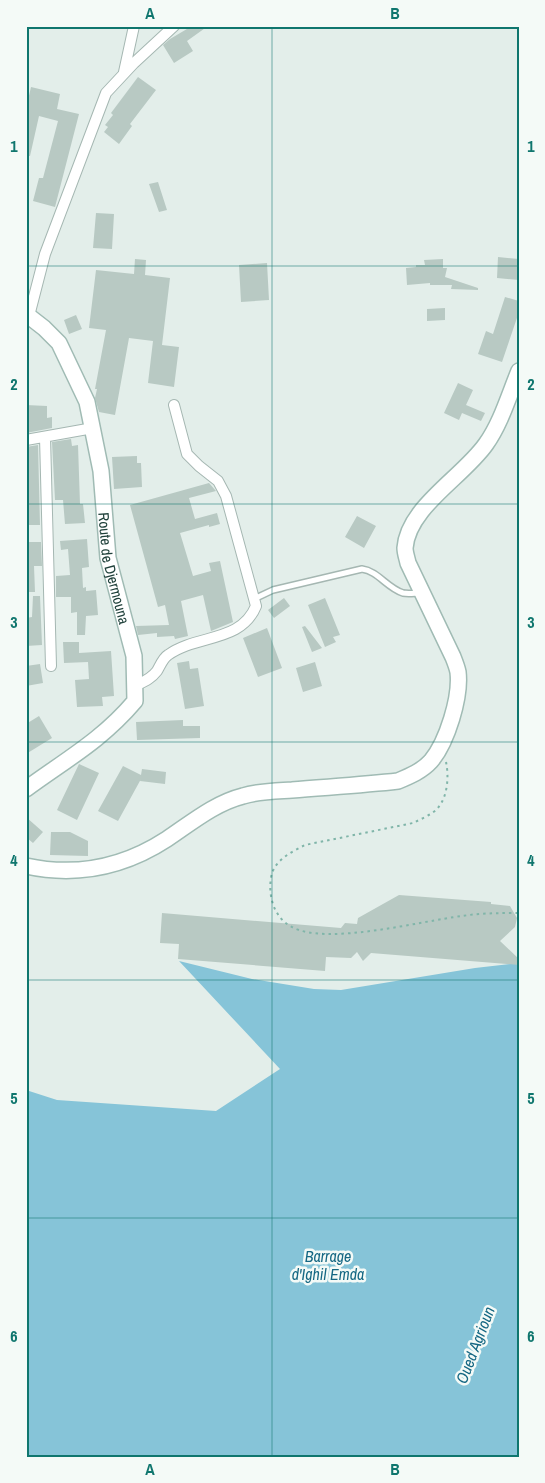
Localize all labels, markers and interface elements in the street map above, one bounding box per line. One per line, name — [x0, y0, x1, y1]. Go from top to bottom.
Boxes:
text: A — [145, 2, 155, 24]
text: B — [390, 2, 400, 24]
text: 1 — [10, 135, 18, 157]
text: 1 — [527, 135, 535, 157]
text: 2 — [10, 373, 18, 395]
text: 2 — [527, 373, 535, 395]
street label: Route de Djermouna — [94, 512, 136, 626]
text: 3 — [10, 611, 18, 633]
text: 3 — [527, 611, 535, 633]
text: 4 — [10, 849, 18, 871]
text: 4 — [527, 849, 535, 871]
text: 5 — [10, 1087, 18, 1109]
text: 5 — [527, 1087, 535, 1109]
water label: Barrage d'Ighil Emda — [292, 1245, 364, 1285]
water label: Oued Agrioun — [450, 1303, 500, 1387]
text: 6 — [10, 1325, 18, 1347]
text: 6 — [527, 1325, 535, 1347]
text: A — [145, 1458, 155, 1480]
text: B — [390, 1458, 400, 1480]

